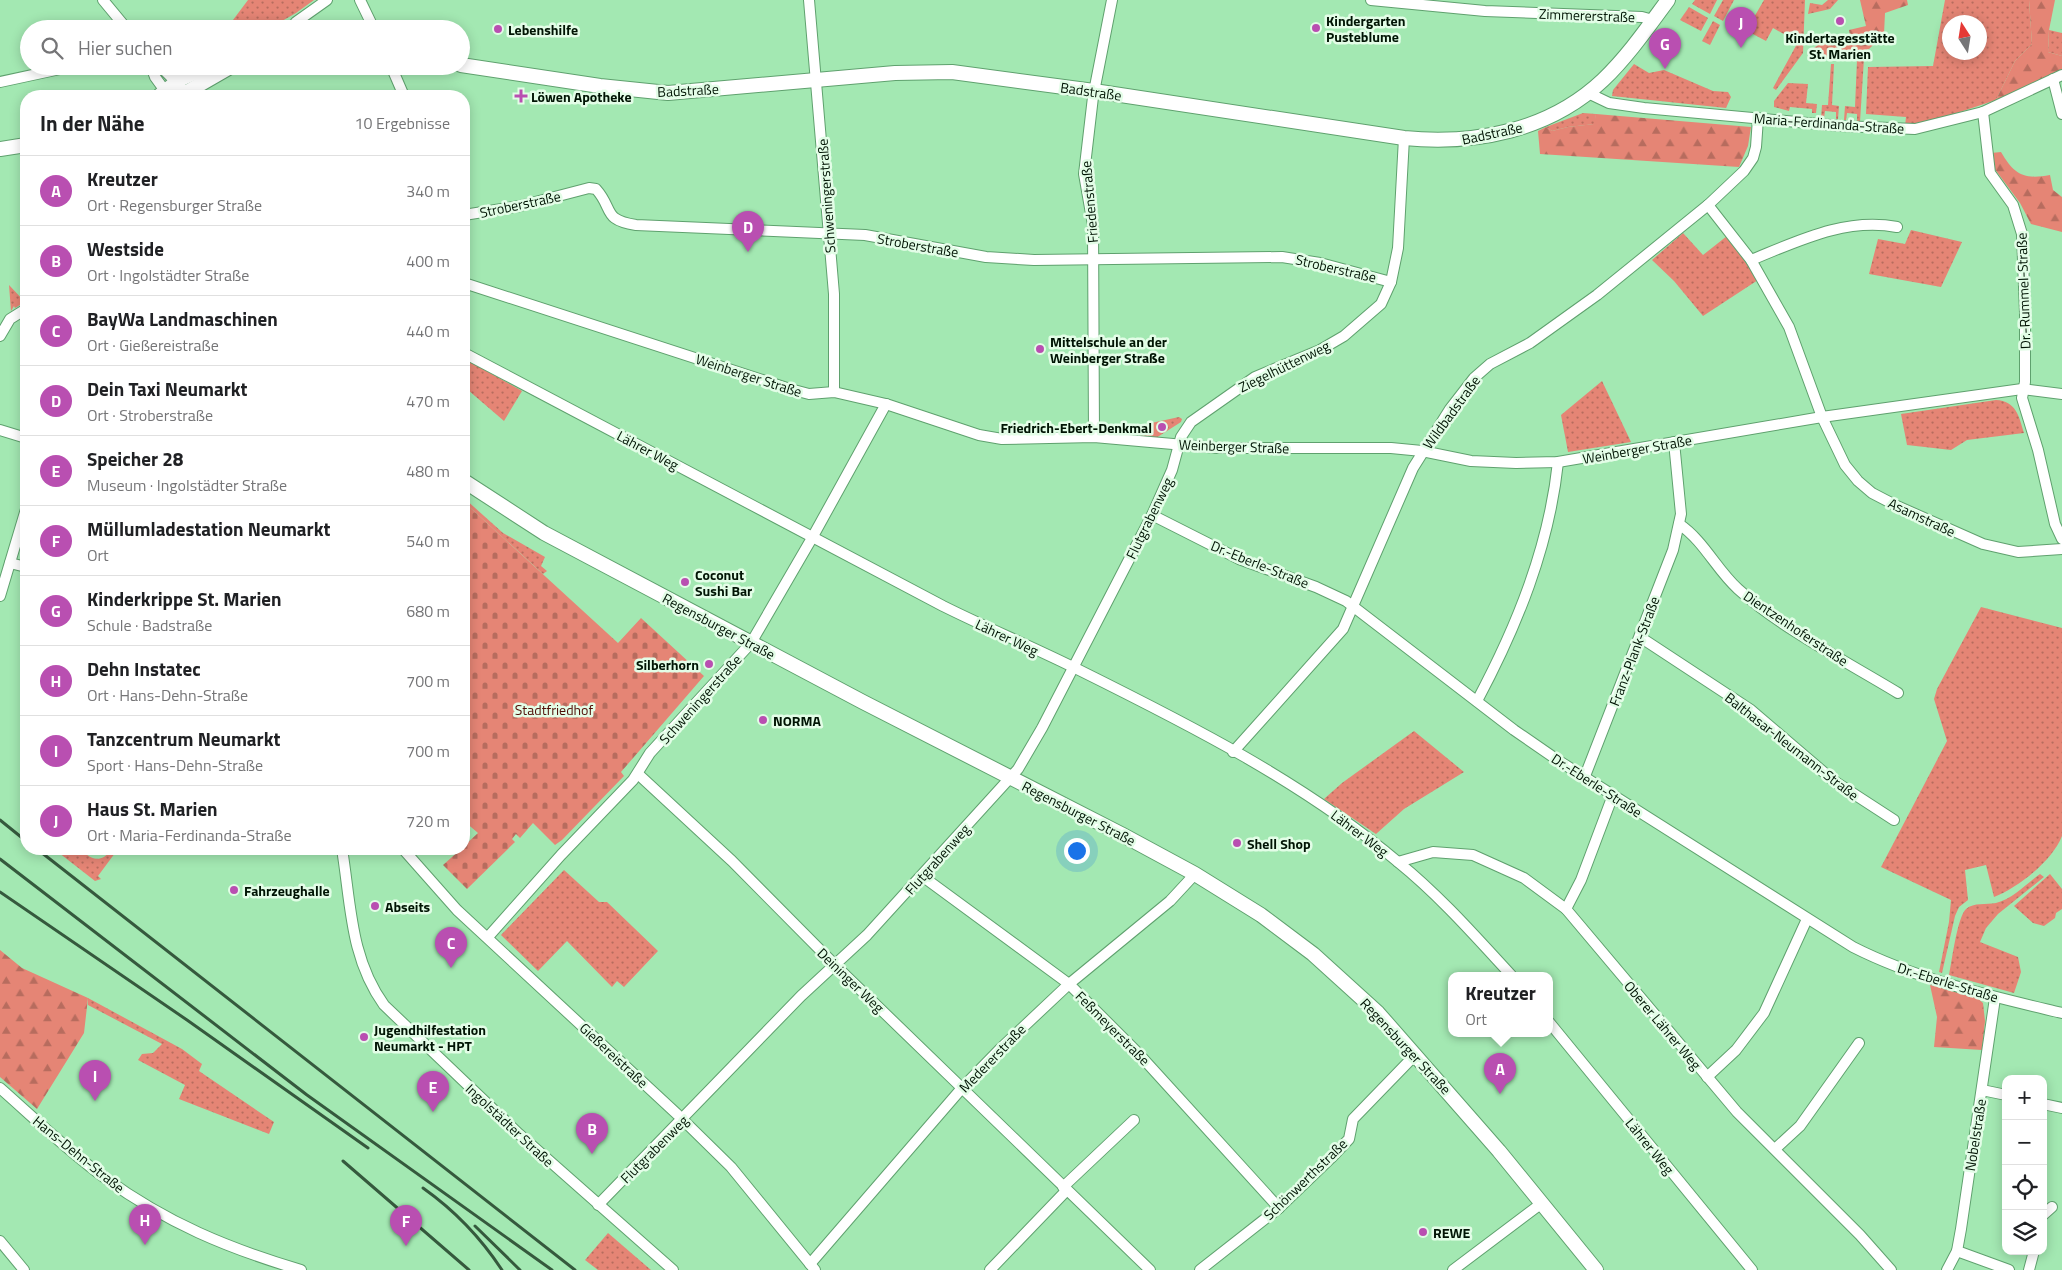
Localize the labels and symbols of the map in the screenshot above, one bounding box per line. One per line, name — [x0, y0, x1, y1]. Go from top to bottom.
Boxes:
street label: Zimmererstraße — [1539, 3, 1635, 27]
pin: J — [1725, 7, 1757, 48]
place label: Kindergarten Pusteblume — [1326, 10, 1406, 47]
marker: Kindertagesstätte St. Marien — [1834, 15, 1846, 27]
north arrow — [1942, 15, 1987, 60]
place label: Lebenshilfe — [508, 19, 578, 40]
marker: Kindergarten Pusteblume — [1310, 22, 1322, 34]
marker: Lebenshilfe — [492, 23, 504, 35]
place label: Kindertagesstätte St. Marien — [1785, 27, 1895, 64]
pin: G — [1649, 28, 1681, 69]
street label: Badstraße — [1059, 76, 1123, 106]
street label: Badstraße — [657, 78, 719, 102]
place label: Löwen Apotheke — [531, 86, 632, 107]
marker: Löwen Apotheke — [515, 90, 527, 102]
street label: Maria-Ferdinanda-Straße — [1753, 107, 1905, 139]
street label: Badstraße — [1460, 116, 1524, 150]
street label: Schweningerstraße — [812, 138, 840, 254]
street label: Friedenstraße — [1075, 160, 1103, 244]
street label: Stroberstraße — [478, 185, 562, 223]
pin: D — [732, 211, 764, 252]
street label: Stroberstraße — [876, 228, 960, 262]
street label: Dr.-Rummel-Straße — [2010, 232, 2036, 350]
street label: Stroberstraße — [1294, 249, 1378, 287]
place label: Mittelschule an der Weinberger Straße — [1050, 331, 1167, 368]
street label: Ziegelhüttenweg — [1235, 335, 1333, 397]
marker: Mittelschule an der Weinberger Straße — [1034, 343, 1046, 355]
street label: Weinberger Straße — [693, 348, 805, 402]
street label: Wildbadstraße — [1417, 371, 1485, 453]
place label: Friedrich-Ebert-Denkmal — [1000, 417, 1152, 438]
marker: Friedrich-Ebert-Denkmal — [1156, 421, 1168, 433]
street label: Lährer Weg — [613, 425, 683, 475]
street label: Weinberger Straße — [1581, 429, 1693, 469]
street label: Weinberger Straße — [1178, 434, 1290, 458]
street label: Flutgrabenweg — [1120, 474, 1178, 562]
street label: Asamstraße — [1885, 492, 1959, 542]
street label: Dr.-Eberle-Straße — [1208, 535, 1312, 593]
place label: Coconut Sushi Bar — [695, 564, 752, 601]
marker: Coconut Sushi Bar — [679, 576, 691, 588]
street label: Dientzenhoferstraße — [1739, 585, 1853, 671]
street label: Regensburger Straße — [659, 587, 779, 665]
street label: Franz-Plank-Straße — [1603, 593, 1665, 709]
street label: Lährer Weg — [972, 613, 1042, 661]
street label: Schweningerstraße — [654, 649, 746, 749]
place label: Silberhorn — [636, 654, 699, 675]
marker: Silberhorn — [703, 658, 715, 670]
street label: Balthasar-Neumann-Straße — [1721, 687, 1863, 805]
park label: Stadtfriedhof — [515, 699, 593, 720]
place label: NORMA — [773, 710, 822, 731]
marker: NORMA — [757, 714, 769, 726]
street label: Dr.-Eberle-Straße — [1548, 748, 1646, 822]
street label: Regensburger Straße — [1019, 775, 1139, 851]
street label: Lährer Weg — [1327, 804, 1393, 862]
street label: Flutgrabenweg — [900, 819, 974, 899]
place label: Shell Shop — [1247, 833, 1311, 854]
marker: Shell Shop — [1231, 837, 1243, 849]
your location — [1064, 838, 1090, 864]
place label: Fahrzeughalle — [244, 880, 330, 901]
marker: Fahrzeughalle — [228, 884, 240, 896]
place label: Abseits — [385, 896, 430, 917]
marker: Abseits — [369, 900, 381, 912]
pin: C — [435, 927, 467, 968]
street label: Deininger Weg — [813, 943, 889, 1017]
street label: Dr.-Eberle-Straße — [1895, 957, 2001, 1007]
street label: Oberer Lährer Weg — [1619, 976, 1707, 1074]
street label: Feßmeyerstraße — [1071, 986, 1155, 1070]
street label: Regensburger Straße — [1356, 993, 1456, 1099]
street label: Gießereistraße — [575, 1018, 653, 1092]
place label: Jugendhilfestation Neumarkt - HPT — [374, 1019, 486, 1056]
street label: Medererstraße — [954, 1019, 1030, 1097]
marker: Jugendhilfestation Neumarkt - HPT — [358, 1031, 370, 1043]
pin: A — [1484, 1053, 1516, 1094]
pin: I — [79, 1060, 111, 1101]
pin: E — [417, 1071, 449, 1112]
street label: Ingolstädter Straße — [461, 1078, 559, 1172]
street label: Nobelstraße — [1959, 1097, 1991, 1173]
street label: Hans-Dehn-Straße — [29, 1110, 129, 1198]
street label: Flutgrabenweg — [615, 1110, 693, 1188]
pin: B — [576, 1113, 608, 1154]
street label: Lährer Weg — [1621, 1113, 1679, 1179]
street label: Schönwerthstraße — [1258, 1133, 1352, 1225]
pin: H — [129, 1204, 161, 1245]
pin: F — [390, 1205, 422, 1246]
place label: REWE — [1433, 1222, 1470, 1243]
marker: REWE — [1417, 1226, 1429, 1238]

